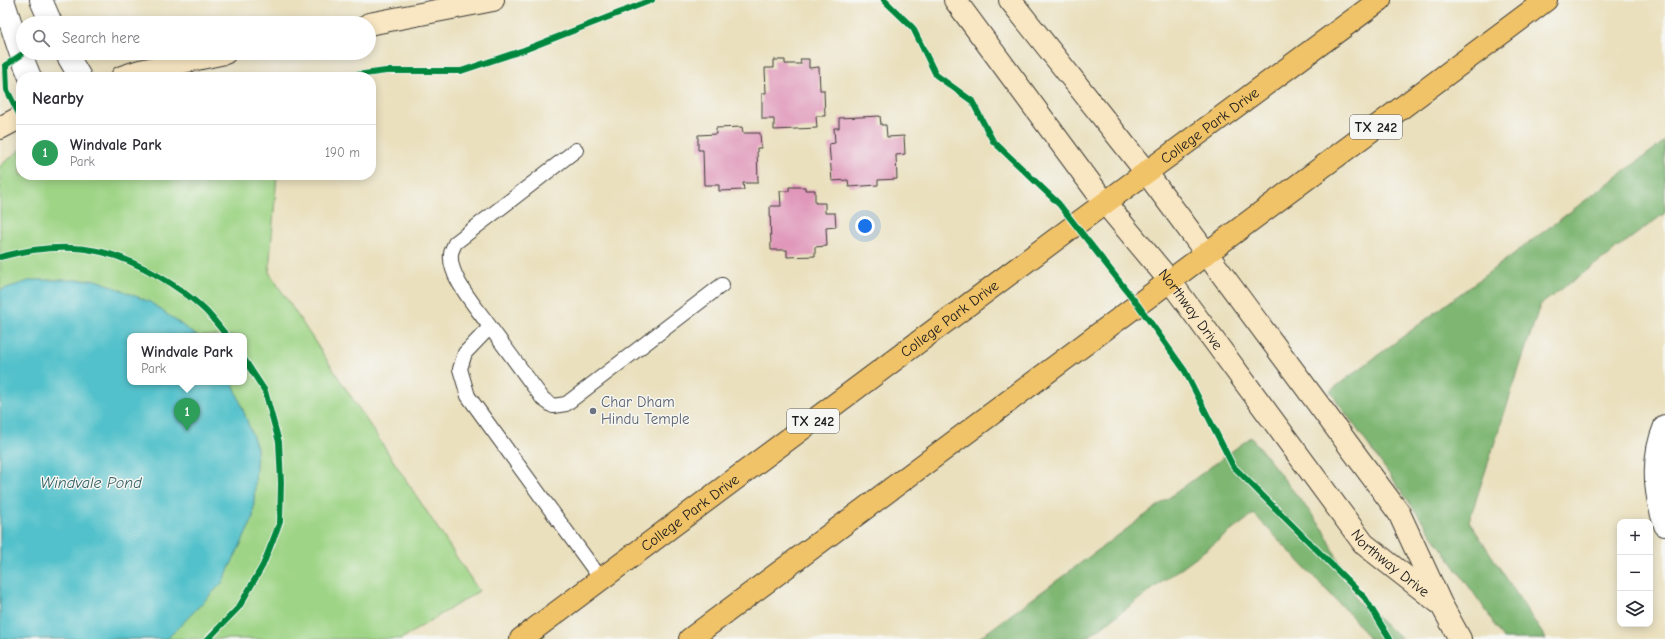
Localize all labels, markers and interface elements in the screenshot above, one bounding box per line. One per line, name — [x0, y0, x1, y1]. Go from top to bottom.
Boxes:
search box — [16, 16, 376, 60]
icon: search — [30, 27, 52, 49]
text: Search here — [62, 29, 140, 47]
street label: College Park Drive — [1157, 83, 1263, 168]
text: Nearby — [32, 89, 83, 108]
road number: TX 242 — [1350, 115, 1402, 139]
text: Windvale Park — [70, 136, 162, 154]
text: 1 — [42, 145, 48, 160]
text: 190 m — [325, 145, 360, 160]
text: Park — [70, 154, 95, 169]
your location — [855, 216, 875, 236]
street label: Northway Drive — [1155, 265, 1227, 354]
street label: College Park Drive — [897, 276, 1003, 361]
popup — [127, 333, 247, 385]
text: Windvale Park — [141, 343, 233, 361]
text: Park — [141, 361, 166, 376]
place label: Char Dham Hindu Temple — [601, 393, 690, 428]
pin: 1 — [174, 398, 200, 431]
marker: Char Dham Hindu Temple — [588, 406, 598, 416]
road number: TX 242 — [787, 409, 839, 433]
street label: College Park Drive — [637, 470, 743, 555]
water label: Windvale Pond — [40, 474, 142, 492]
map controls — [1617, 519, 1653, 627]
button: + — [1617, 519, 1653, 555]
street label: Northway Drive — [1347, 526, 1433, 601]
button: − — [1617, 555, 1653, 591]
button: layers — [1617, 591, 1653, 627]

